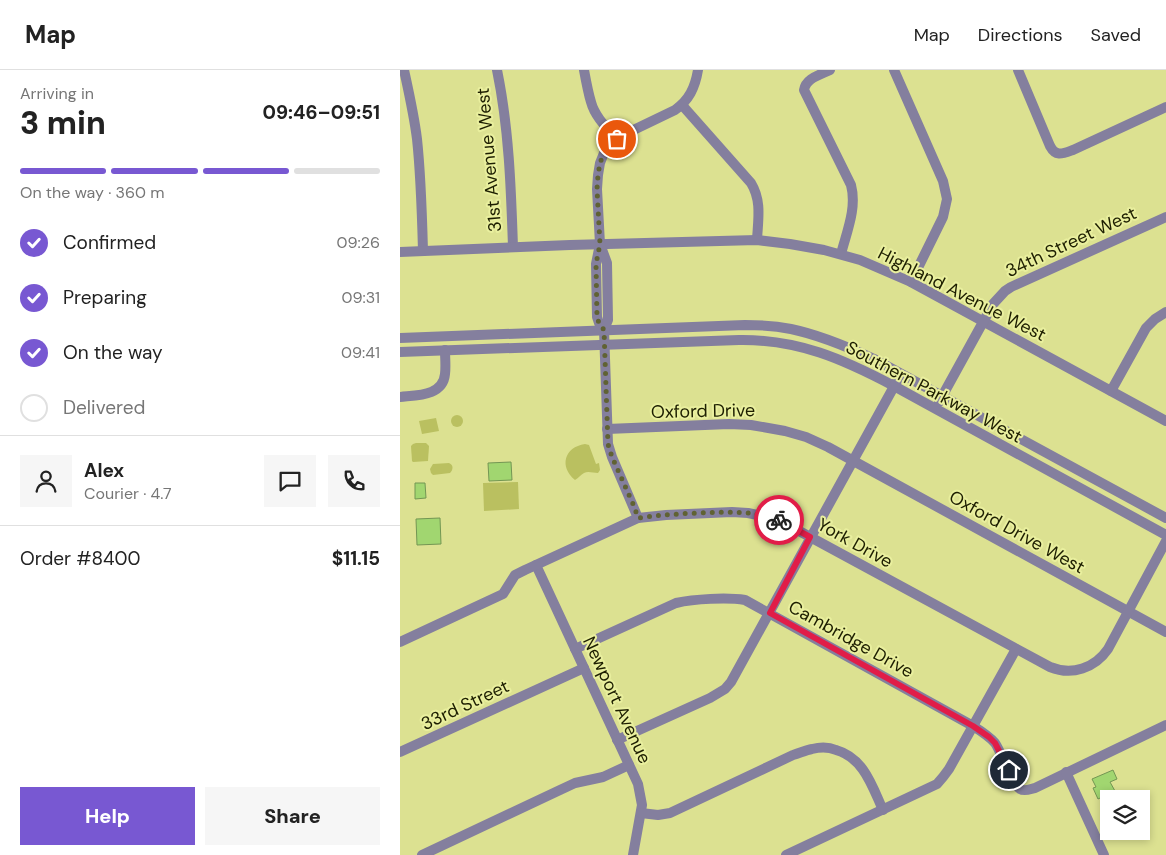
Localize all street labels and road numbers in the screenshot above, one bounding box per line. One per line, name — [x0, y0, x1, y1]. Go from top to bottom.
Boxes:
street label: 31st Avenue West — [471, 87, 507, 233]
street label: 34th Street West — [1002, 201, 1140, 283]
street label: Highland Avenue West — [874, 241, 1050, 347]
street label: Southern Parkway West — [842, 335, 1026, 449]
street label: Oxford Drive — [651, 398, 755, 424]
street label: Oxford Drive West — [945, 485, 1089, 579]
street label: York Drive — [813, 512, 897, 574]
street label: Cambridge Drive — [784, 595, 918, 683]
street label: Newport Avenue — [577, 633, 657, 767]
street label: 33rd Street — [417, 674, 513, 736]

